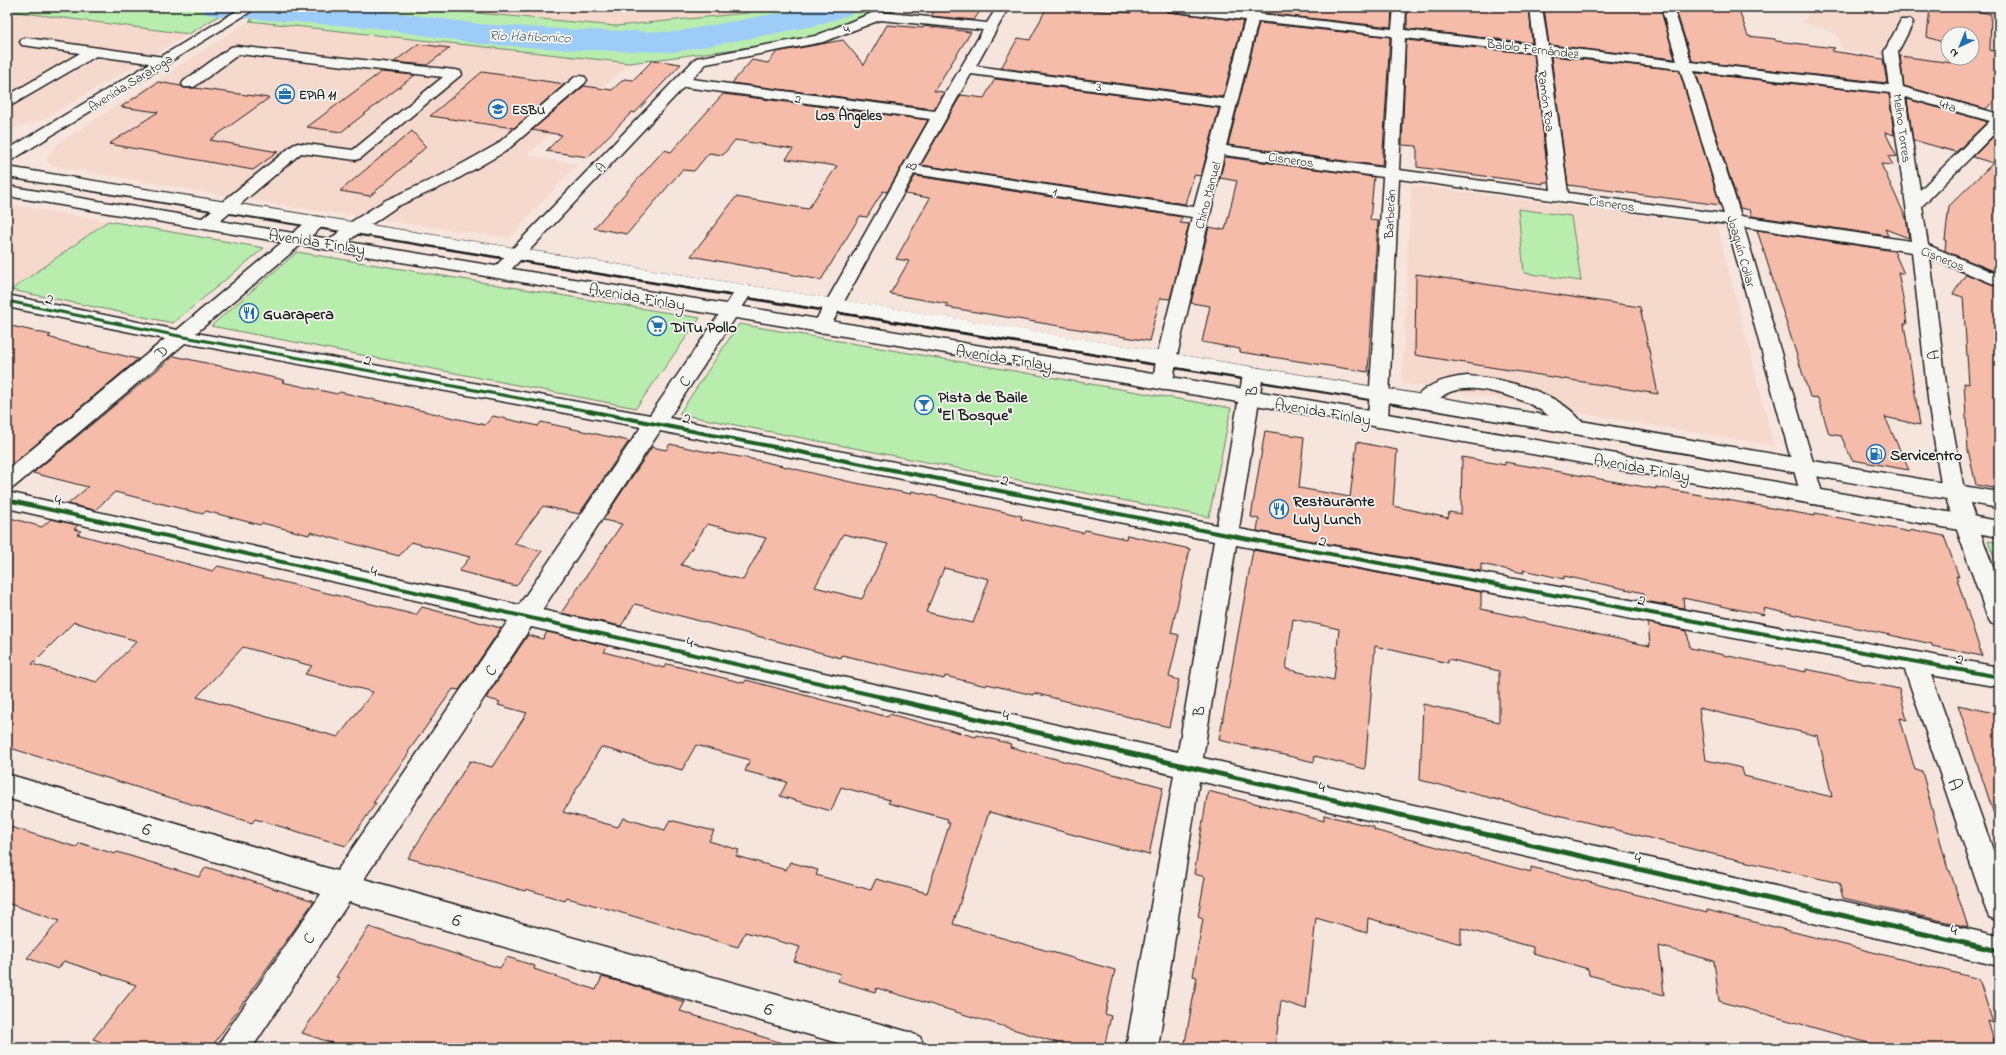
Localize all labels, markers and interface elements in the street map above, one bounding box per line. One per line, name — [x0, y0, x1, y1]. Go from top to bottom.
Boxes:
street label: 4 — [841, 19, 853, 39]
water label: Río Hatibonico — [489, 26, 572, 49]
north arrow — [1940, 26, 1980, 66]
street label: Balolo Fernández — [1485, 34, 1581, 65]
text: N — [1946, 44, 1962, 61]
street label: Avenida Saratoga — [85, 50, 177, 118]
street label: Ramón Roa — [1532, 69, 1559, 133]
street label: 3 — [1095, 78, 1103, 97]
office icon: EPIA 11 — [274, 83, 296, 105]
place label: EPIA 11 — [299, 86, 337, 105]
street label: 2 — [793, 90, 803, 109]
street label: Melino Torres — [1887, 93, 1916, 164]
street label: 4ta — [1937, 95, 1958, 118]
school or university icon: ESBU — [487, 98, 509, 120]
place label: ESBU — [512, 101, 545, 120]
district label: Los Ángeles — [816, 105, 882, 129]
street label: Cisneros — [1267, 148, 1315, 173]
street label: B — [901, 158, 923, 176]
street label: A — [591, 159, 611, 178]
street label: Chino Manuel — [1190, 160, 1227, 231]
street label: 1 — [1051, 183, 1058, 202]
street label: Barberán — [1380, 189, 1401, 240]
street label: Cisneros — [1588, 192, 1636, 217]
street label: Joaquín Collar — [1721, 213, 1760, 290]
street label: Avenida Finlay — [267, 224, 367, 262]
street label: Cisneros — [1918, 242, 1968, 277]
street label: Avenida Finlay — [587, 278, 687, 318]
street label: 2 — [43, 287, 56, 313]
restaurant icon: Guarapera — [238, 302, 260, 324]
place label: Guarapera — [263, 303, 334, 327]
supermarket icon: DiTu Pollo — [646, 315, 668, 337]
place label: DiTu Pollo — [670, 316, 737, 340]
street label: D — [149, 340, 174, 366]
street label: Avenida Finlay — [954, 340, 1054, 378]
street label: 2 — [362, 348, 374, 373]
street label: A — [1922, 348, 1947, 361]
street label: C — [673, 372, 698, 392]
street label: B — [1240, 384, 1266, 400]
place label: Pista de Baile "El Bosque" — [937, 386, 1028, 428]
street label: Avenida Finlay — [1273, 393, 1373, 433]
bar icon: Pista de Baile "El Bosque" — [913, 394, 935, 416]
street label: 2 — [680, 406, 693, 432]
fuel station icon: Servicentro — [1865, 443, 1887, 465]
place label: Servicentro — [1890, 444, 1962, 468]
street label: Avenida Finlay — [1592, 449, 1692, 489]
street label: 2 — [998, 468, 1011, 494]
street label: 4 — [52, 489, 64, 513]
place label: Restaurante Luly Lunch — [1292, 490, 1375, 533]
restaurant icon: Restaurante Luly Lunch — [1268, 498, 1290, 520]
street label: 2 — [1317, 529, 1329, 554]
street label: 4 — [368, 560, 380, 584]
street label: 2 — [1636, 588, 1648, 613]
street label: 4 — [684, 631, 696, 655]
street label: 2 — [1953, 647, 1966, 673]
street label: C — [479, 661, 504, 681]
street label: 4 — [1000, 704, 1012, 728]
street label: B — [1187, 704, 1213, 720]
street label: A — [1939, 775, 1968, 795]
street label: 4 — [1316, 776, 1328, 800]
street label: 6 — [138, 816, 154, 845]
street label: 4 — [1632, 847, 1644, 871]
street label: 6 — [449, 907, 464, 936]
street label: 4 — [1948, 919, 1960, 943]
street label: C — [297, 929, 322, 949]
street label: 6 — [761, 996, 776, 1025]

